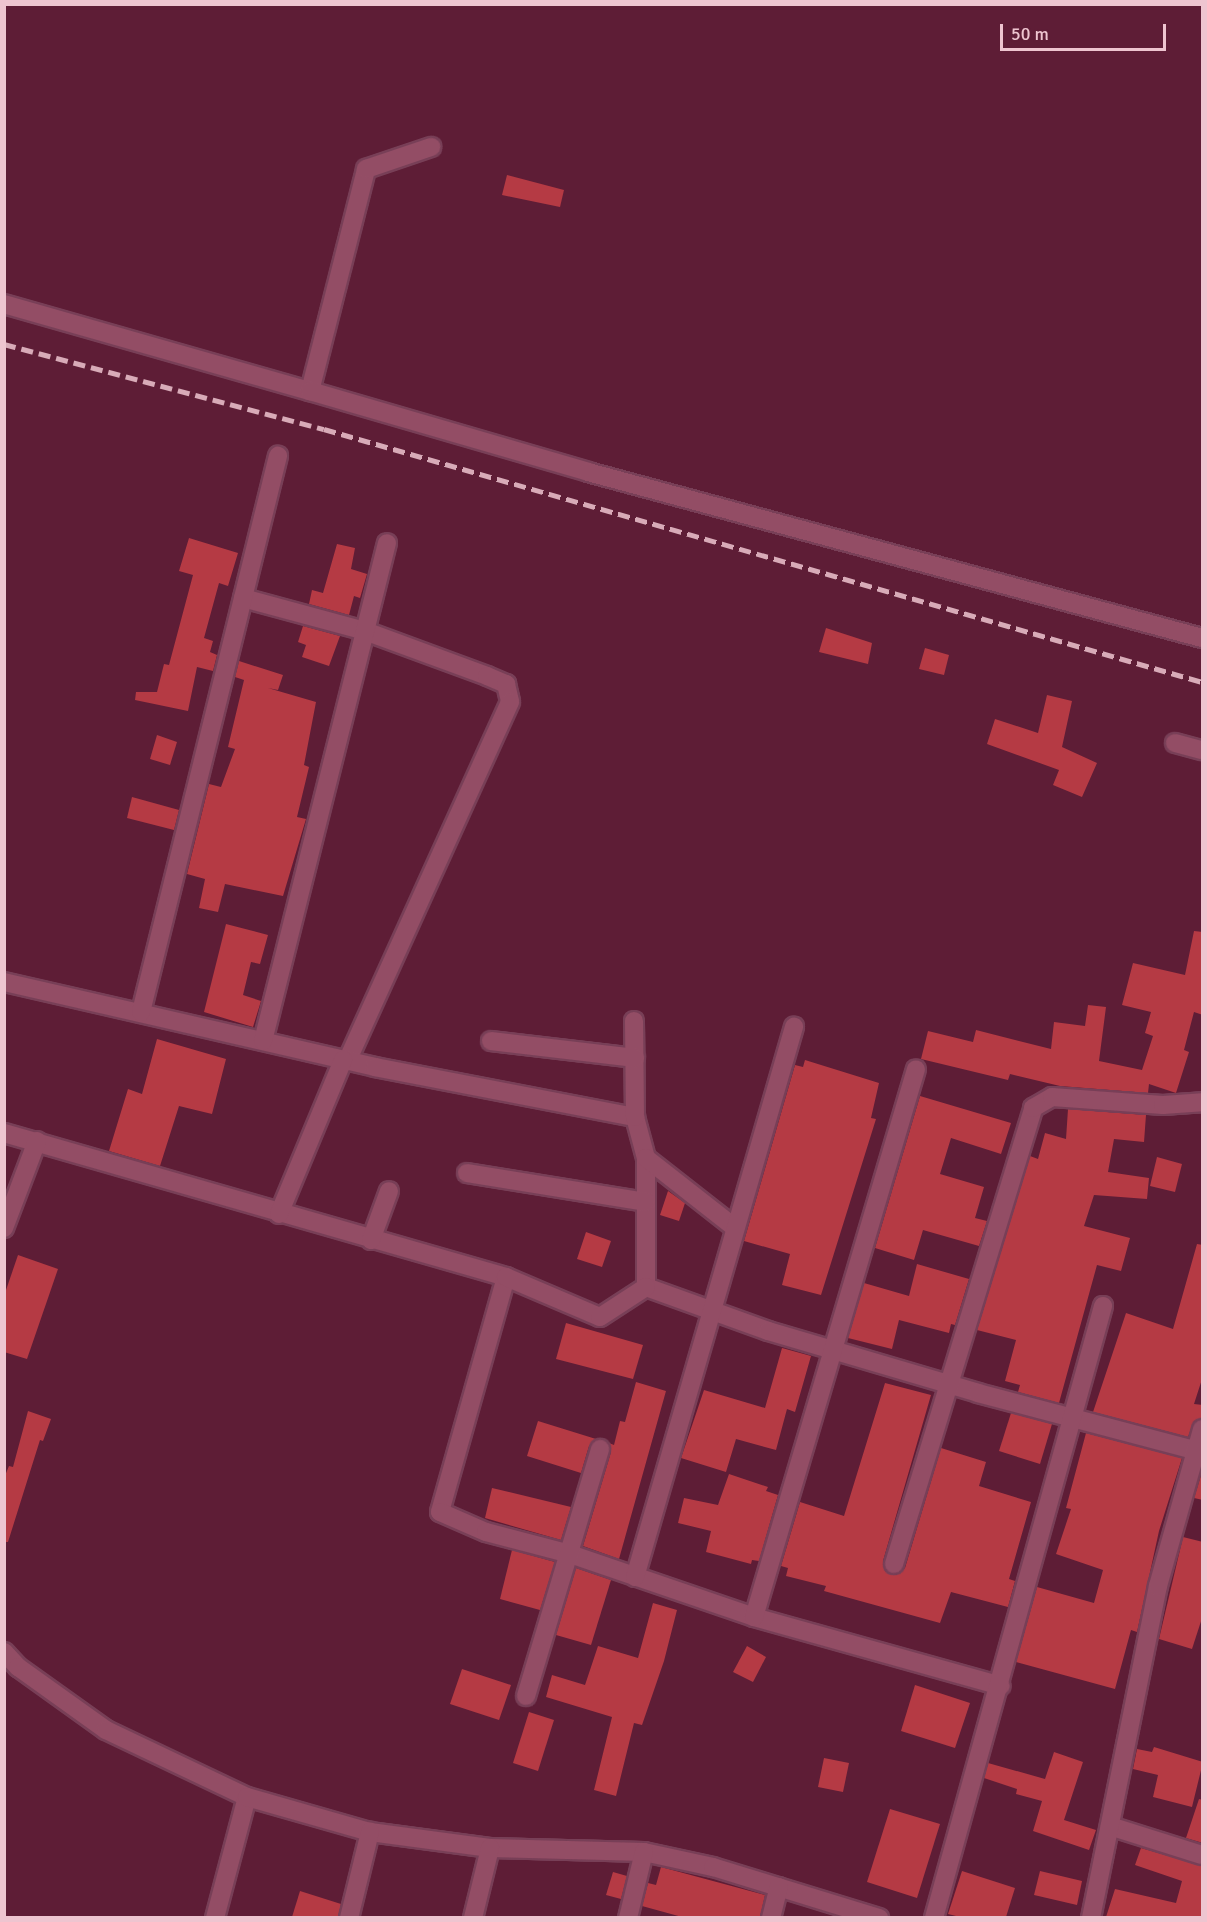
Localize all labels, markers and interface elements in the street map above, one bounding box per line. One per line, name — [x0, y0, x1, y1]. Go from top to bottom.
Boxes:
scale bar — [1003, 12, 1170, 50]
text: 50 m — [1011, 23, 1049, 45]

